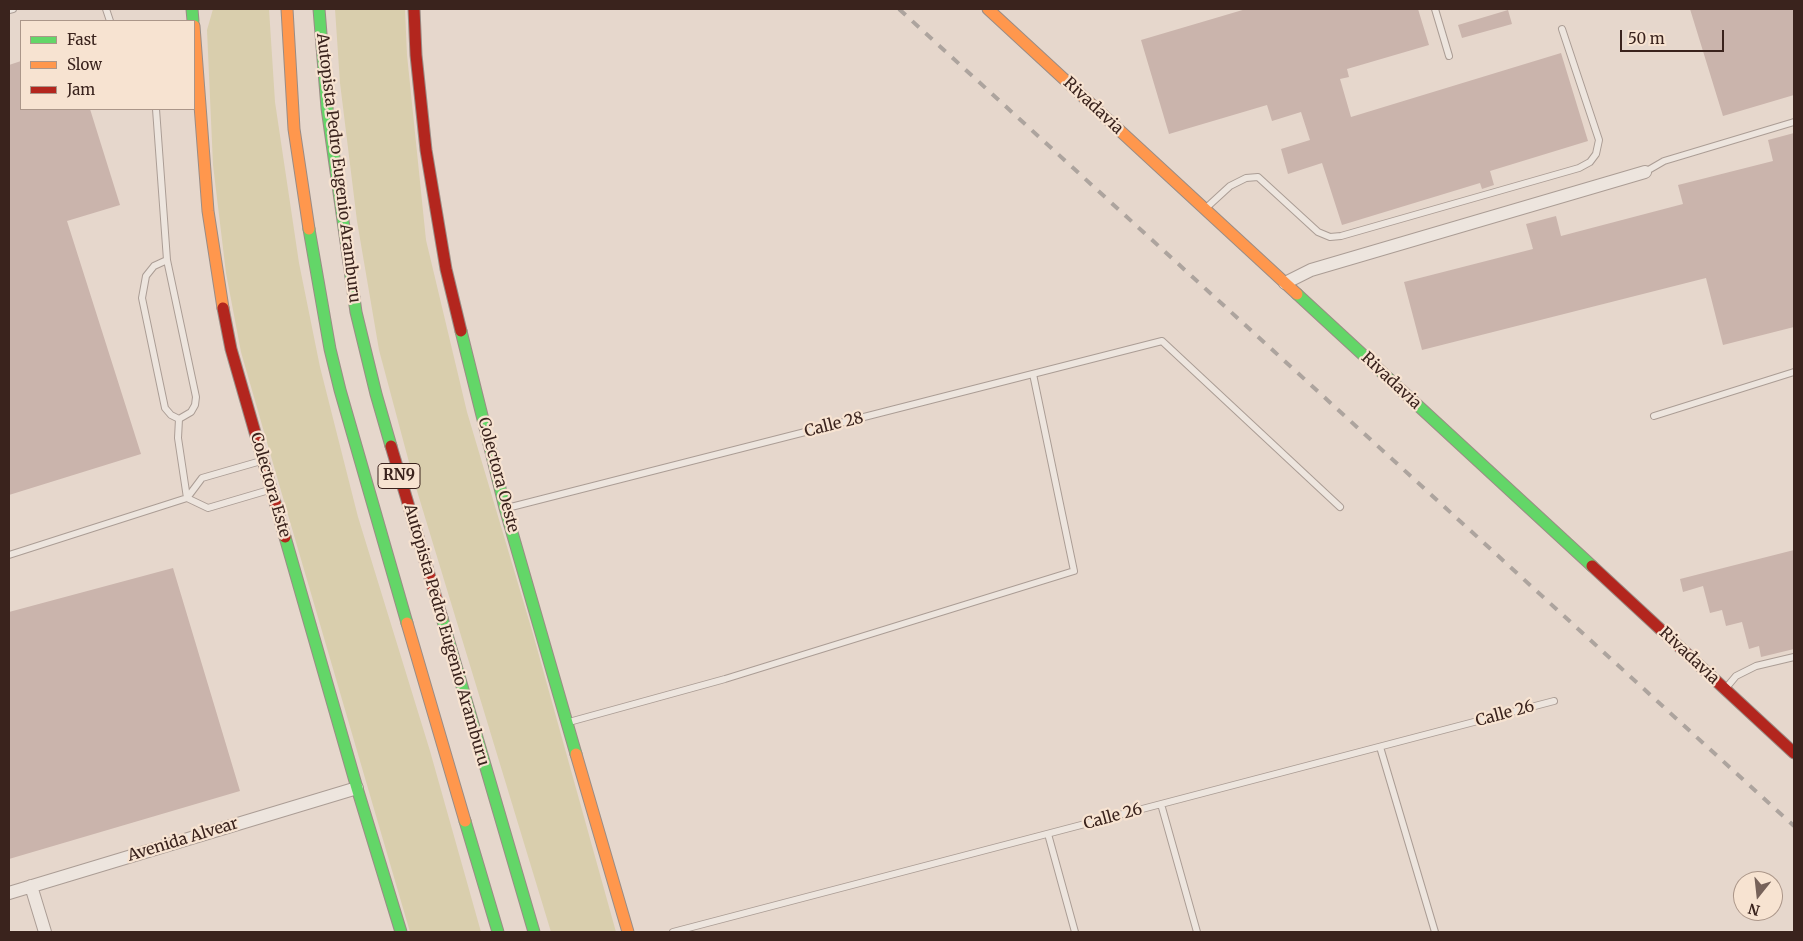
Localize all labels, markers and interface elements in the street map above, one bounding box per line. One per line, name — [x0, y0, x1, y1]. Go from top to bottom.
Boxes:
legend — [20, 20, 195, 110]
scale bar — [1623, 20, 1727, 52]
text: 50 m — [1628, 29, 1665, 48]
text: Fast — [67, 30, 97, 49]
street label: Autopista Pedro Eugenio Aramburu — [312, 32, 364, 304]
text: Slow — [67, 55, 102, 74]
street label: Rivadavia — [1059, 73, 1127, 139]
text: Jam — [67, 80, 95, 99]
street label: Rivadavia — [1357, 348, 1425, 414]
street label: Calle 28 — [803, 408, 865, 442]
street label: Colectora Oeste — [473, 415, 523, 535]
street label: Colectora Este — [246, 430, 294, 540]
road number: RN9 — [378, 464, 420, 488]
street label: Autopista Pedro Eugenio Aramburu — [399, 502, 493, 768]
street label: Rivadavia — [1655, 623, 1723, 689]
street label: Calle 26 — [1473, 697, 1537, 731]
street label: Calle 26 — [1081, 800, 1145, 834]
street label: Avenida Alvear — [125, 814, 241, 866]
north arrow — [1733, 871, 1783, 921]
text: N — [1746, 899, 1762, 920]

